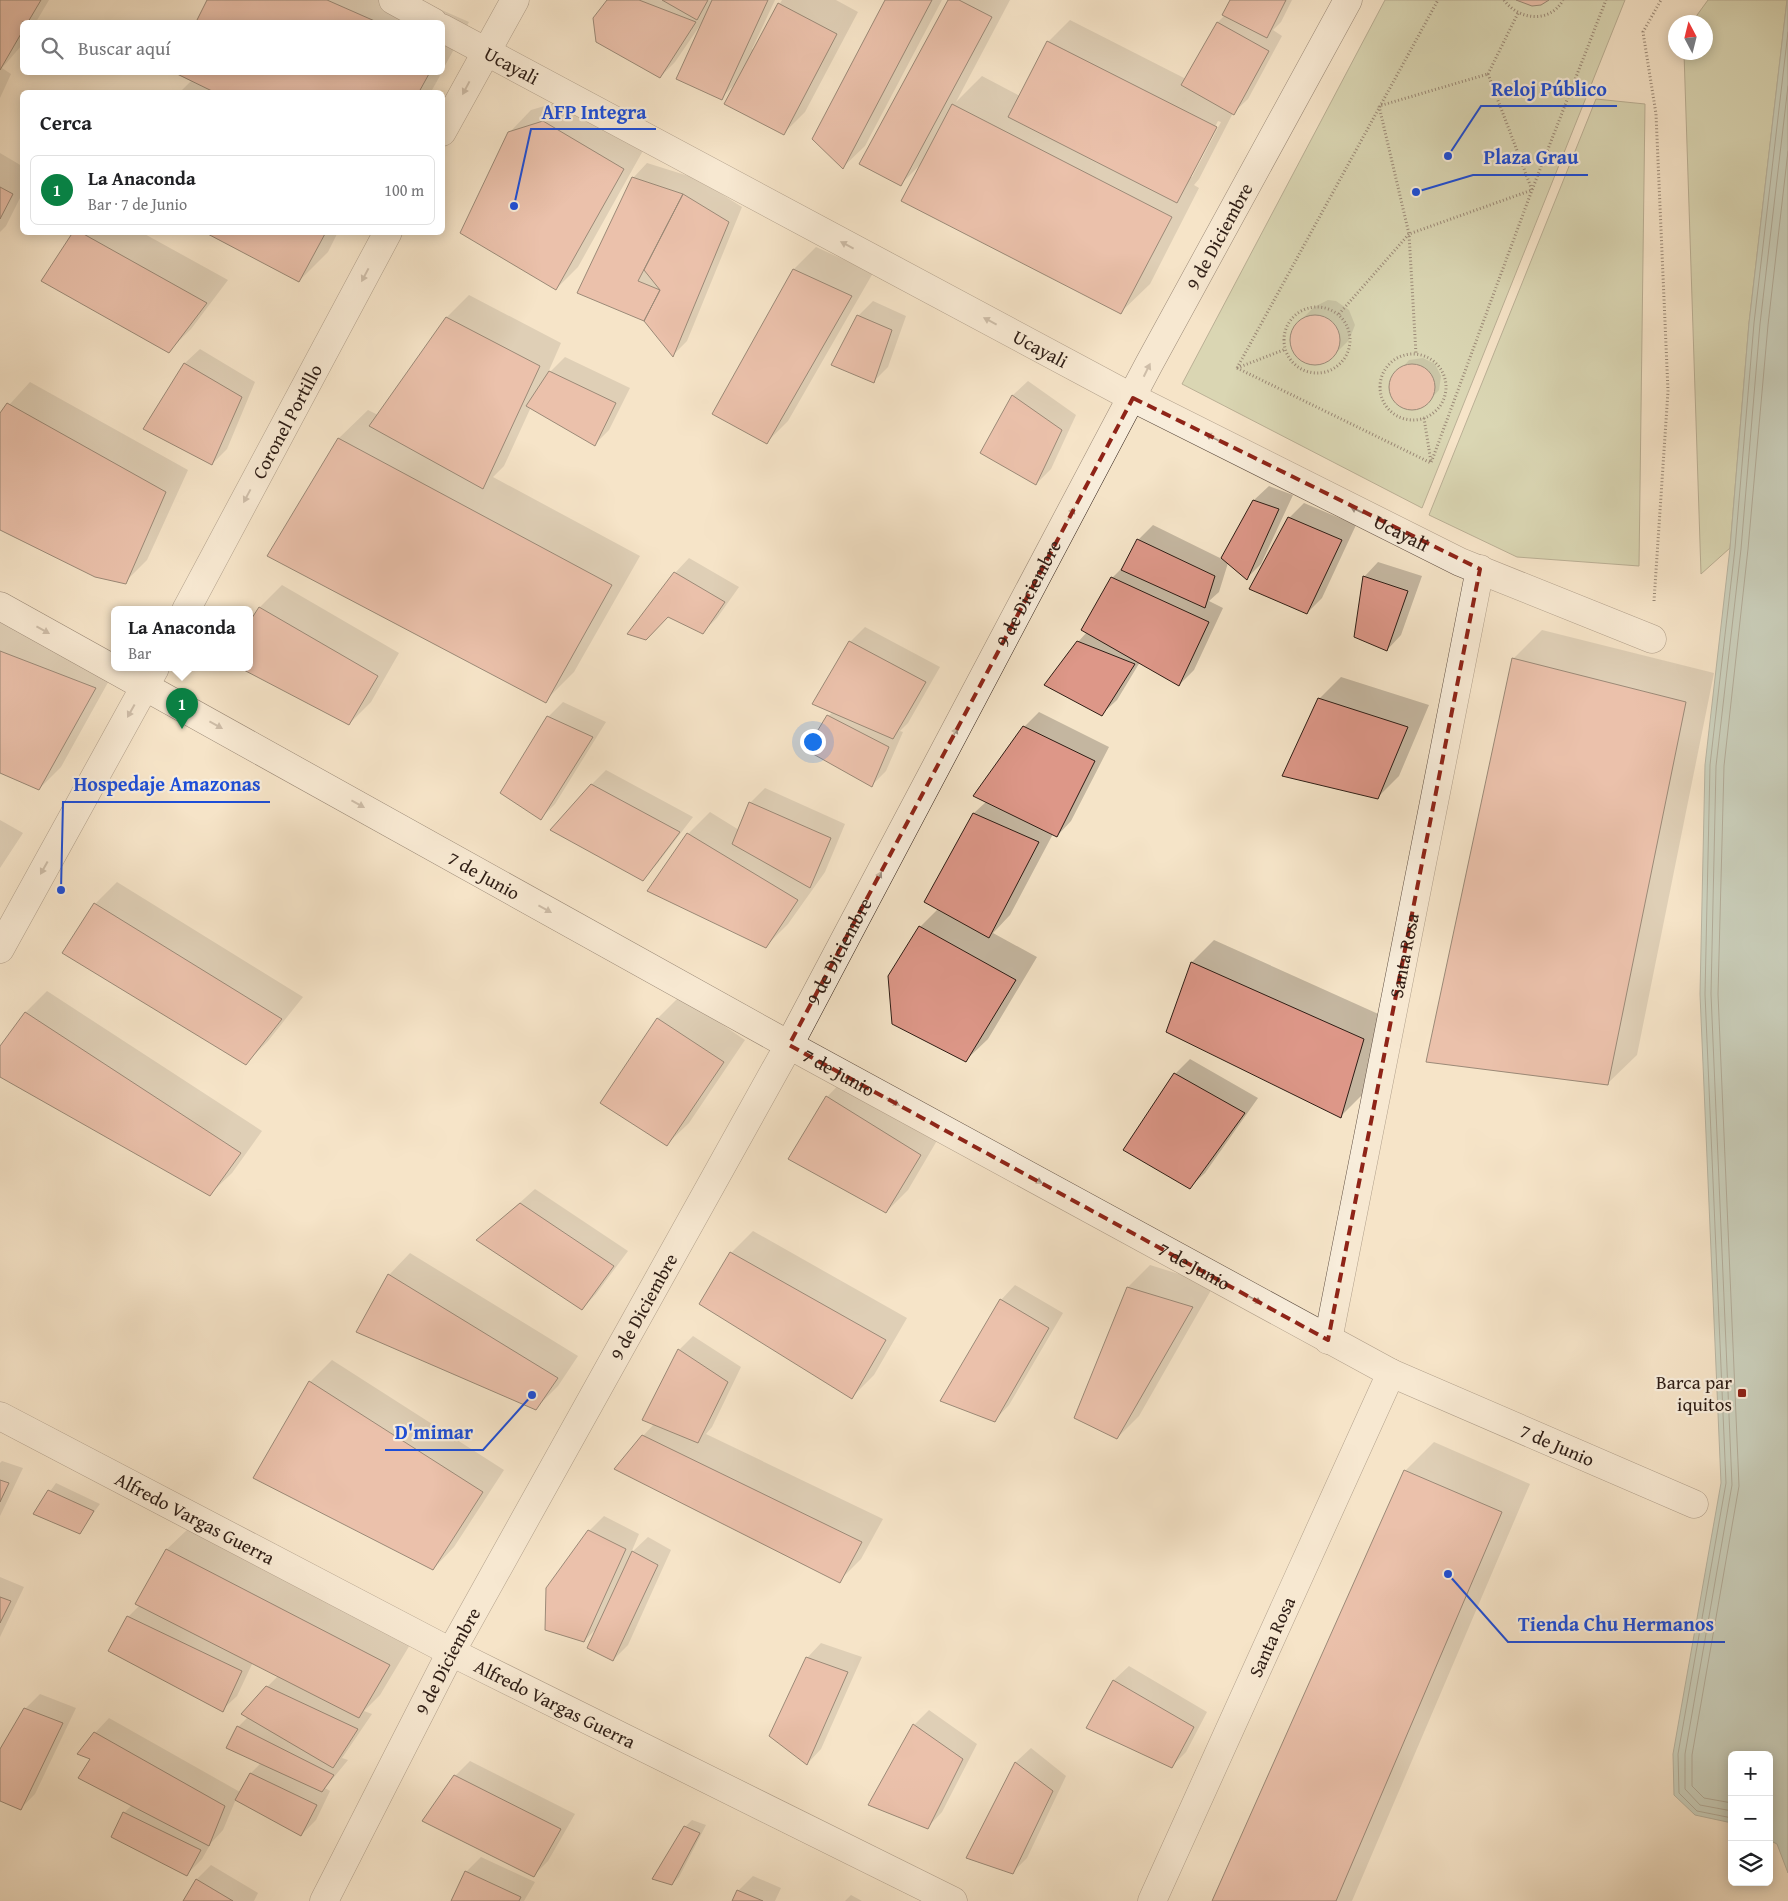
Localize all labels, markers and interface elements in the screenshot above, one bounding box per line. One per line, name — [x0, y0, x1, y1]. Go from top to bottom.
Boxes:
north arrow — [1668, 15, 1713, 60]
search box — [20, 20, 445, 75]
icon: search — [38, 34, 66, 62]
text: Buscar aquí — [78, 34, 171, 62]
street label: Ucayali — [479, 39, 544, 92]
callout: Reloj Público — [1481, 71, 1617, 106]
text: Reloj Público — [1491, 74, 1607, 103]
one-way arrow — [462, 81, 470, 96]
callout: AFP Integra — [531, 94, 656, 129]
text: AFP Integra — [542, 97, 647, 126]
text: Cerca — [40, 107, 92, 138]
callout: Plaza Grau — [1473, 140, 1588, 175]
text: Plaza Grau — [1483, 142, 1579, 171]
text: La Anaconda — [88, 164, 196, 192]
text: 1 — [53, 178, 61, 202]
text: 100 m — [384, 178, 424, 202]
street label: 9 de Diciembre — [1178, 178, 1260, 295]
text: Bar · 7 de Junio — [88, 192, 187, 216]
one-way arrow — [840, 241, 854, 249]
one-way arrow — [361, 269, 370, 282]
one-way arrow — [984, 317, 997, 326]
street label: Ucayali — [1008, 322, 1073, 375]
street label: Coronel Portillo — [245, 359, 329, 484]
one-way arrow — [1143, 363, 1151, 377]
one-way arrow — [1205, 433, 1219, 441]
one-way arrow — [243, 488, 251, 503]
one-way arrow — [1067, 506, 1075, 521]
one-way arrow — [1350, 506, 1364, 514]
street label: Ucayali — [1369, 507, 1434, 558]
street label: 9 de Diciembre — [988, 534, 1068, 652]
popup — [111, 606, 253, 671]
text: La Anaconda — [128, 613, 236, 641]
one-way arrow — [35, 626, 50, 634]
text: Bar — [128, 641, 151, 665]
pin: 1 — [166, 688, 198, 729]
one-way arrow — [127, 704, 136, 717]
one-way arrow — [208, 721, 223, 729]
one-way arrow — [950, 727, 958, 742]
your location — [800, 729, 826, 755]
callout: Hospedaje Amazonas — [63, 767, 270, 802]
text: Hospedaje Amazonas — [73, 769, 261, 798]
one-way arrow — [350, 800, 365, 808]
street label: 7 de Junio — [443, 844, 525, 907]
one-way arrow — [40, 861, 49, 875]
one-way arrow — [874, 871, 882, 885]
street label: 9 de Diciembre — [799, 892, 879, 1010]
one-way arrow — [538, 905, 553, 913]
street label: Santa Rosa — [1382, 910, 1426, 1000]
street label: 7 de Junio — [798, 1041, 880, 1103]
one-way arrow — [886, 1098, 901, 1106]
one-way arrow — [1029, 1176, 1043, 1184]
street label: 7 de Junio — [1153, 1235, 1236, 1297]
street label: 9 de Diciembre — [602, 1248, 684, 1365]
one-way arrow — [1248, 1296, 1262, 1304]
place label: Barca par iquitos — [1656, 1368, 1732, 1418]
marker: Barca par iquitos — [1736, 1387, 1748, 1399]
callout: D'mimar — [385, 1415, 483, 1450]
street label: 7 de Junio — [1516, 1416, 1599, 1473]
text: D'mimar — [395, 1417, 473, 1446]
street label: Alfredo Vargas Guerra — [110, 1465, 280, 1571]
street label: Santa Rosa — [1241, 1592, 1302, 1682]
street label: 9 de Diciembre — [407, 1602, 487, 1719]
callout: Tienda Chu Hermanos — [1508, 1607, 1725, 1642]
text: Tienda Chu Hermanos — [1518, 1609, 1714, 1638]
street label: Alfredo Vargas Guerra — [470, 1652, 640, 1755]
map controls — [1728, 1751, 1773, 1886]
button: + — [1728, 1751, 1773, 1796]
button: − — [1728, 1796, 1773, 1841]
button: layers — [1728, 1841, 1773, 1886]

